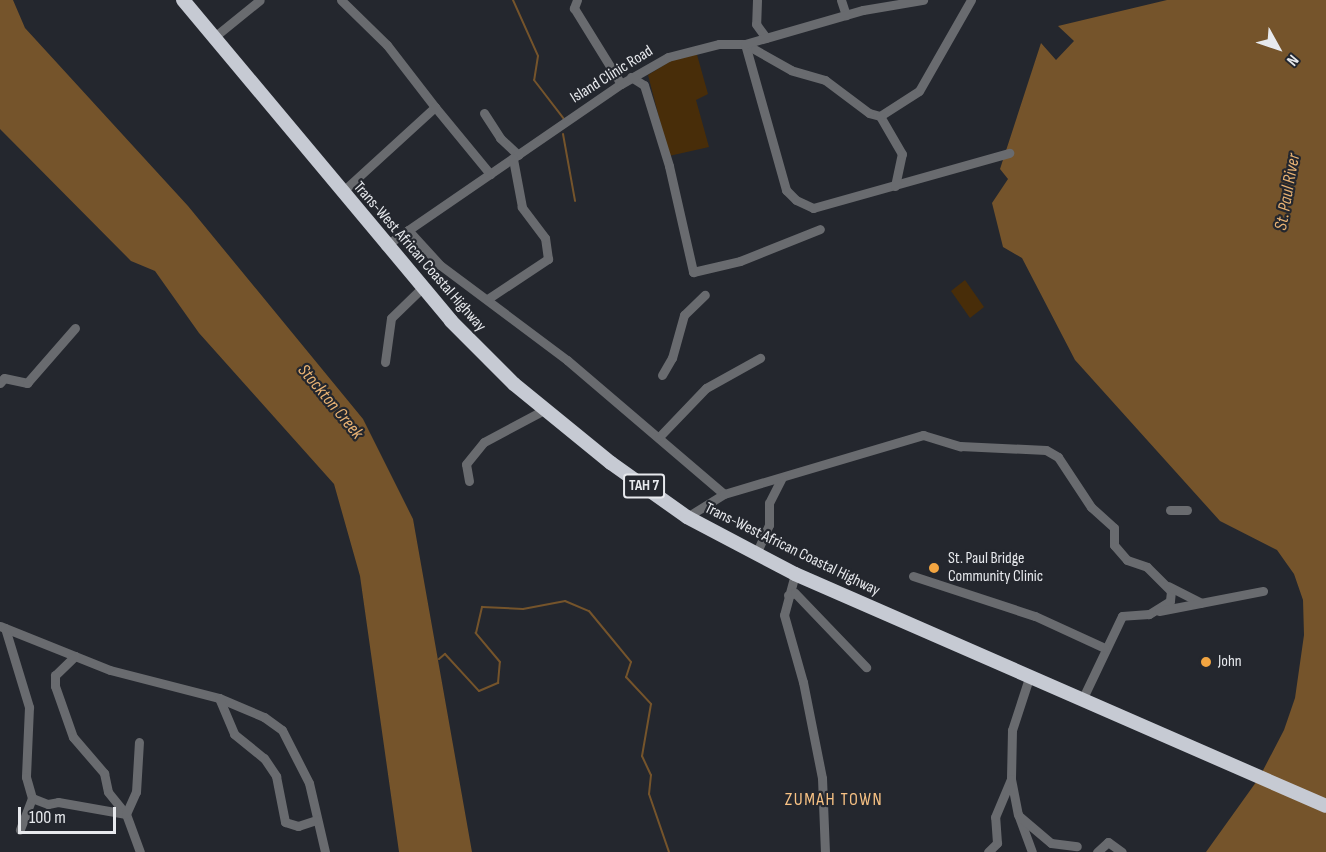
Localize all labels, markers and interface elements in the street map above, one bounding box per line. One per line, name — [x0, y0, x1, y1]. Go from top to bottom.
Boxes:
north arrow — [1248, 18, 1308, 78]
street label: Island Clinic Road — [567, 42, 657, 108]
text: N — [1282, 51, 1302, 69]
water label: St. Paul River — [1271, 152, 1305, 232]
street label: Trans-West African Coastal Highway — [349, 178, 489, 336]
water label: Stockton Creek — [293, 360, 367, 444]
road number: TAH 7 — [623, 474, 665, 498]
street label: Trans-West African Coastal Highway — [701, 499, 883, 601]
place label: St. Paul Bridge Community Clinic — [948, 549, 1043, 587]
marker: St. Paul Bridge Community Clinic — [925, 559, 943, 577]
place label: John — [1218, 652, 1242, 672]
marker: John — [1199, 655, 1213, 669]
district label: ZUMAH TOWN — [785, 789, 883, 811]
scale bar — [21, 795, 118, 833]
text: 100 m — [29, 807, 66, 828]

